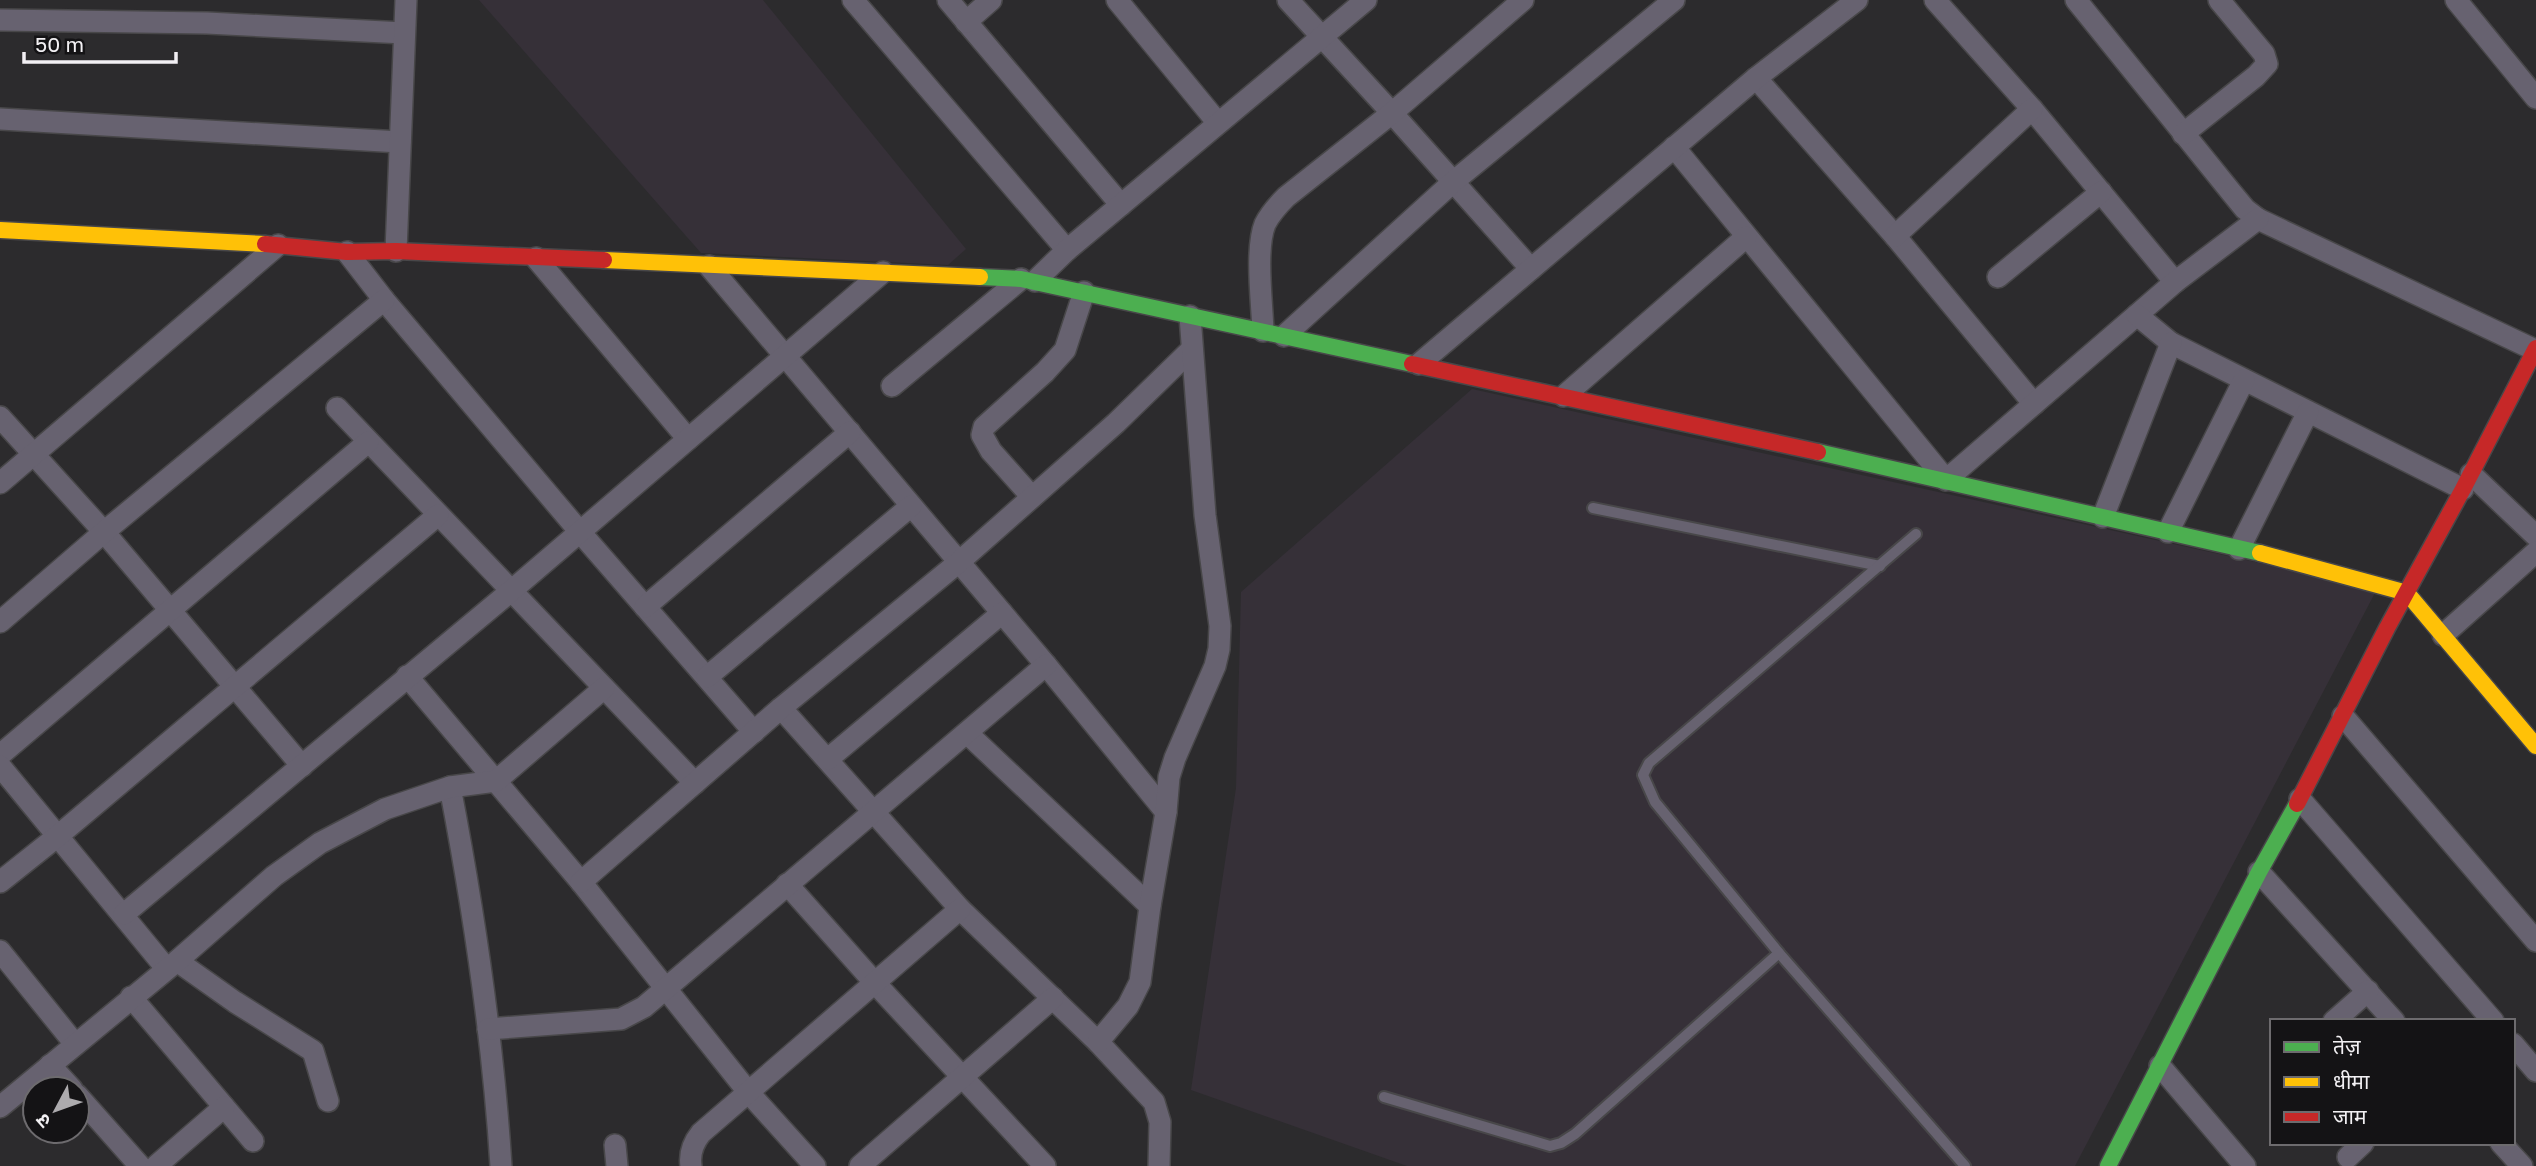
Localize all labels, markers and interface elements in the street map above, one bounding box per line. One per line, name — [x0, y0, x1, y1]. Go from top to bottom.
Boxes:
scale bar — [24, 21, 177, 65]
text: 50 m — [35, 31, 84, 57]
legend — [2270, 1019, 2515, 1145]
text: तेज़ — [2333, 1033, 2361, 1059]
text: धीमा — [2333, 1068, 2370, 1094]
north arrow — [21, 1075, 91, 1145]
text: जाम — [2333, 1103, 2367, 1129]
text: उ — [30, 1109, 55, 1133]

